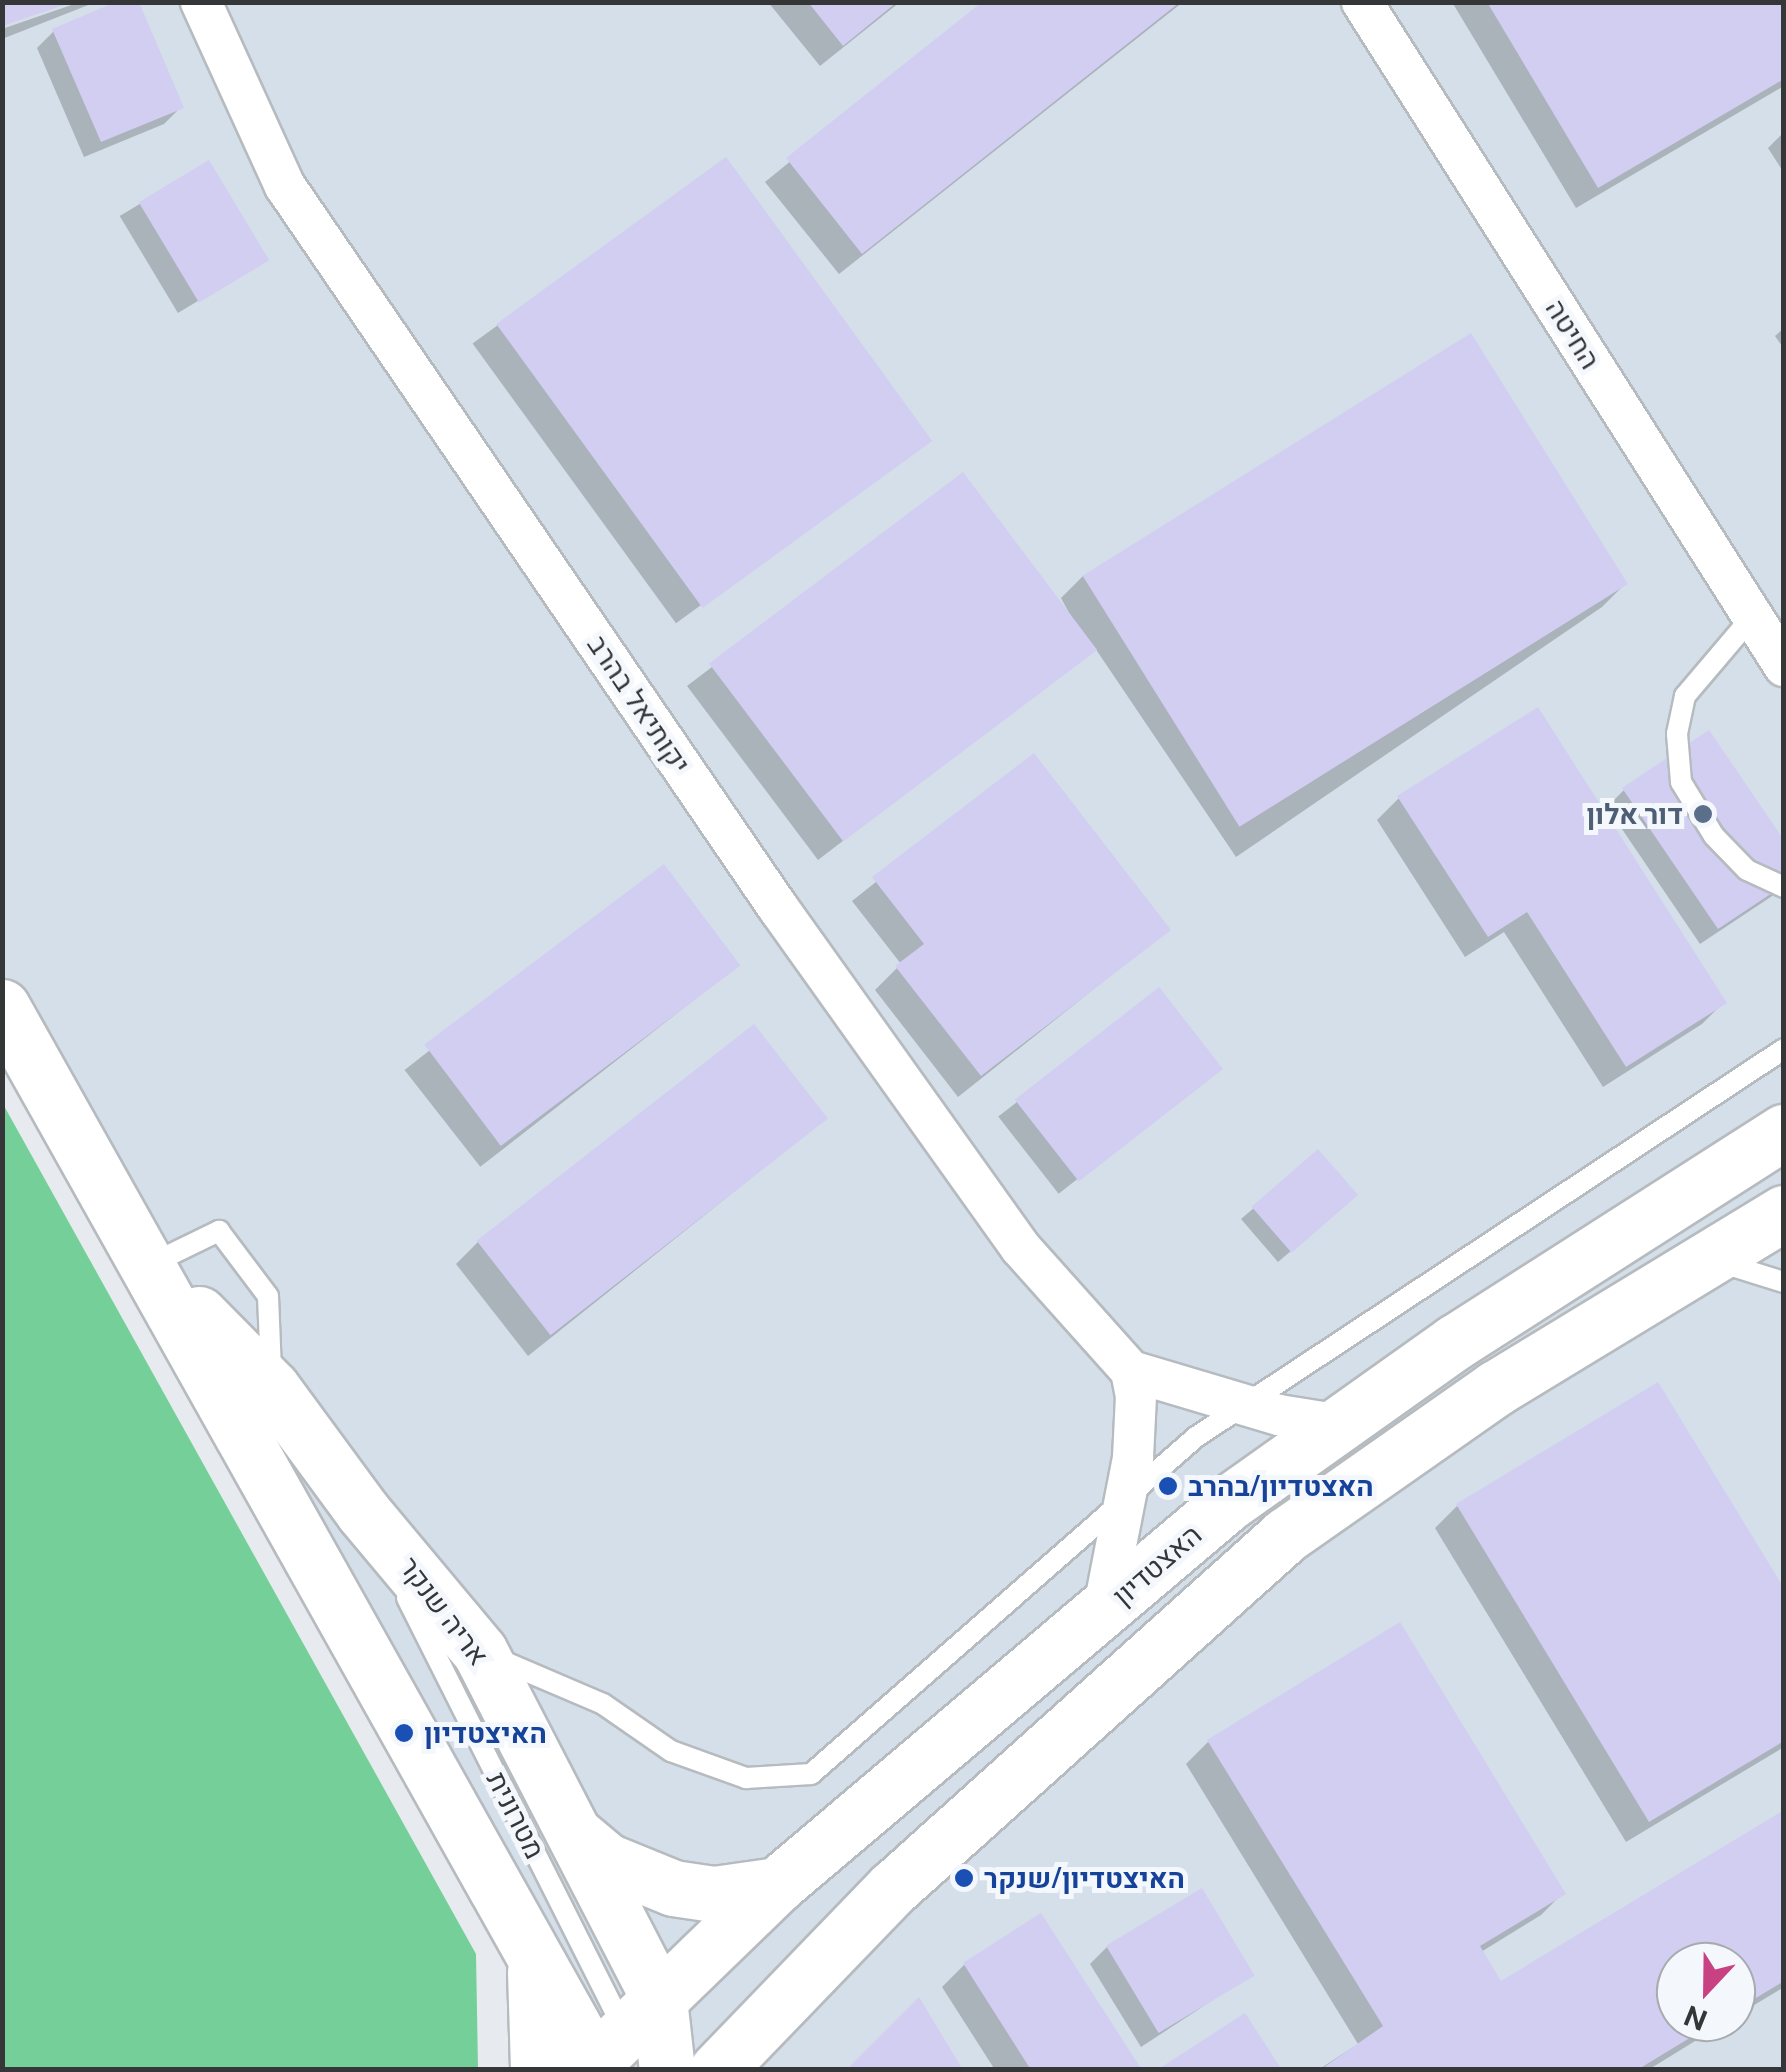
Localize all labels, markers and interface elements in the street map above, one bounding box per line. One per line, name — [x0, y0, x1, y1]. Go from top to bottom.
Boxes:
street label: החיטה — [1539, 293, 1607, 375]
street label: יקותיאל בהרב — [581, 629, 697, 779]
place label: דור אלון — [1586, 797, 1683, 831]
marker: דור אלון — [1692, 803, 1714, 825]
place label: האצטדיון/בהרב — [1188, 1469, 1374, 1503]
marker: האצטדיון/בהרב — [1157, 1475, 1179, 1497]
street label: האצטדיון — [1106, 1517, 1208, 1613]
street label: אריה שנקר — [392, 1550, 496, 1672]
place label: האיצטדיון — [424, 1716, 547, 1750]
marker: האיצטדיון — [393, 1722, 415, 1744]
street label: מטרונית — [480, 1766, 552, 1864]
place label: האיצטדיון/שנקר — [984, 1861, 1185, 1895]
marker: האיצטדיון/שנקר — [953, 1867, 975, 1889]
north arrow — [1656, 1942, 1756, 2042]
text: N — [1679, 1999, 1712, 2038]

